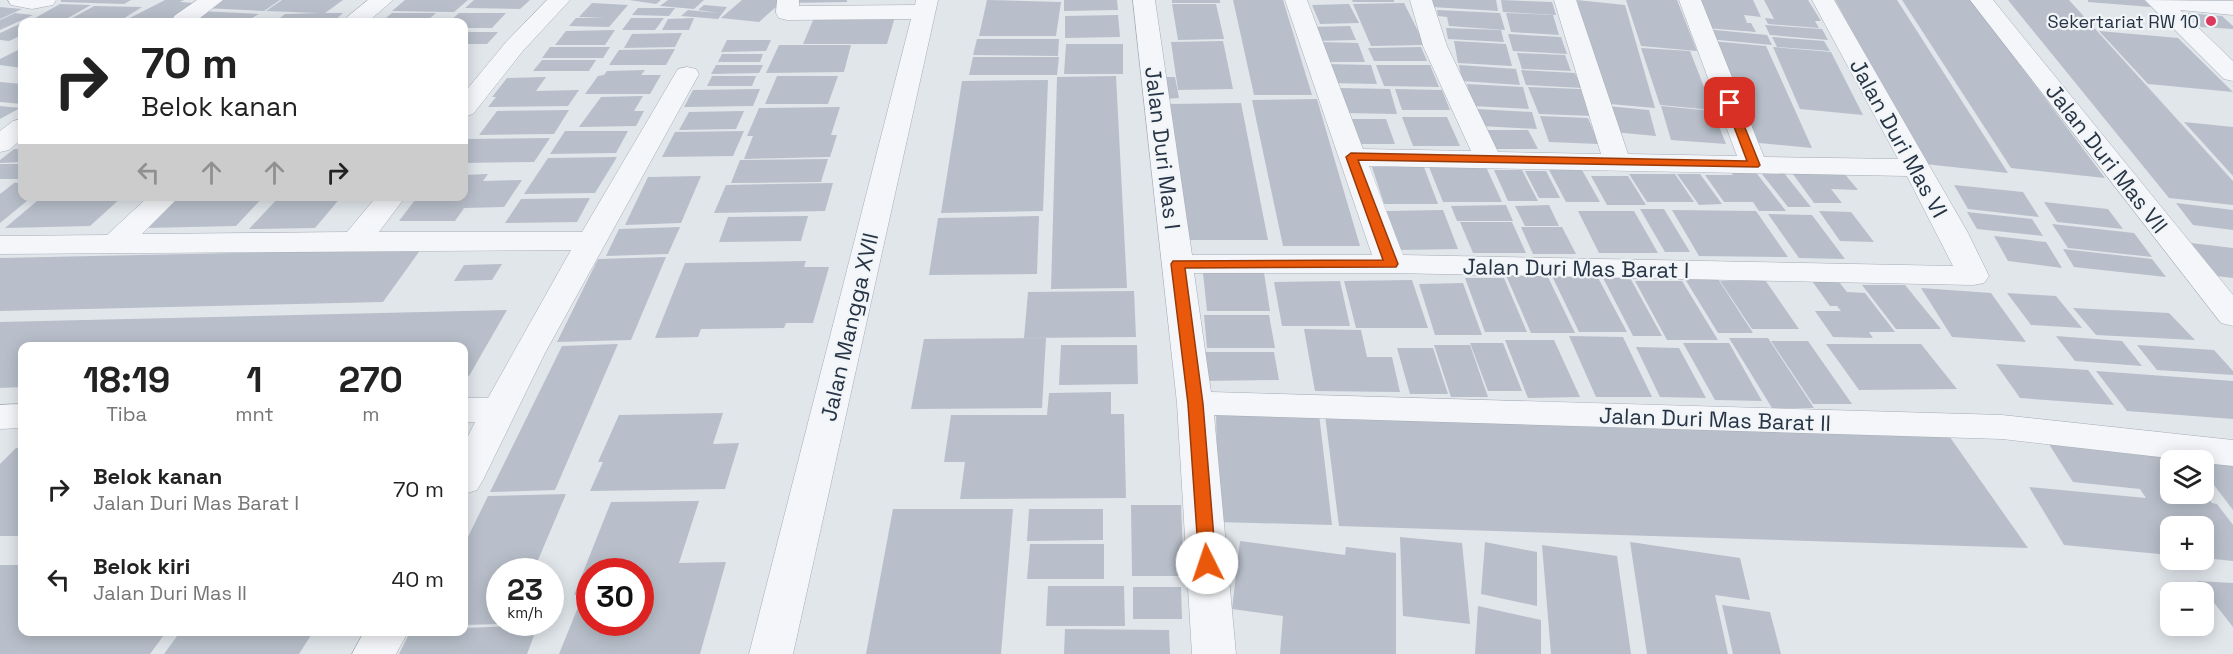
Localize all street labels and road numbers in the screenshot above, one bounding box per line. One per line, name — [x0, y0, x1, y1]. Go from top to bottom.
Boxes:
street label: Jalan Duri Mas VI — [1844, 54, 1954, 222]
street label: Jalan Duri Mas I — [1139, 65, 1187, 231]
street label: Jalan Duri Mas VII — [2040, 77, 2174, 239]
street label: Jalan Mangga XVII — [814, 230, 884, 424]
street label: Jalan Duri Mas Barat I — [1462, 252, 1690, 284]
street label: Jalan Duri Mas Barat II — [1599, 401, 1831, 437]

